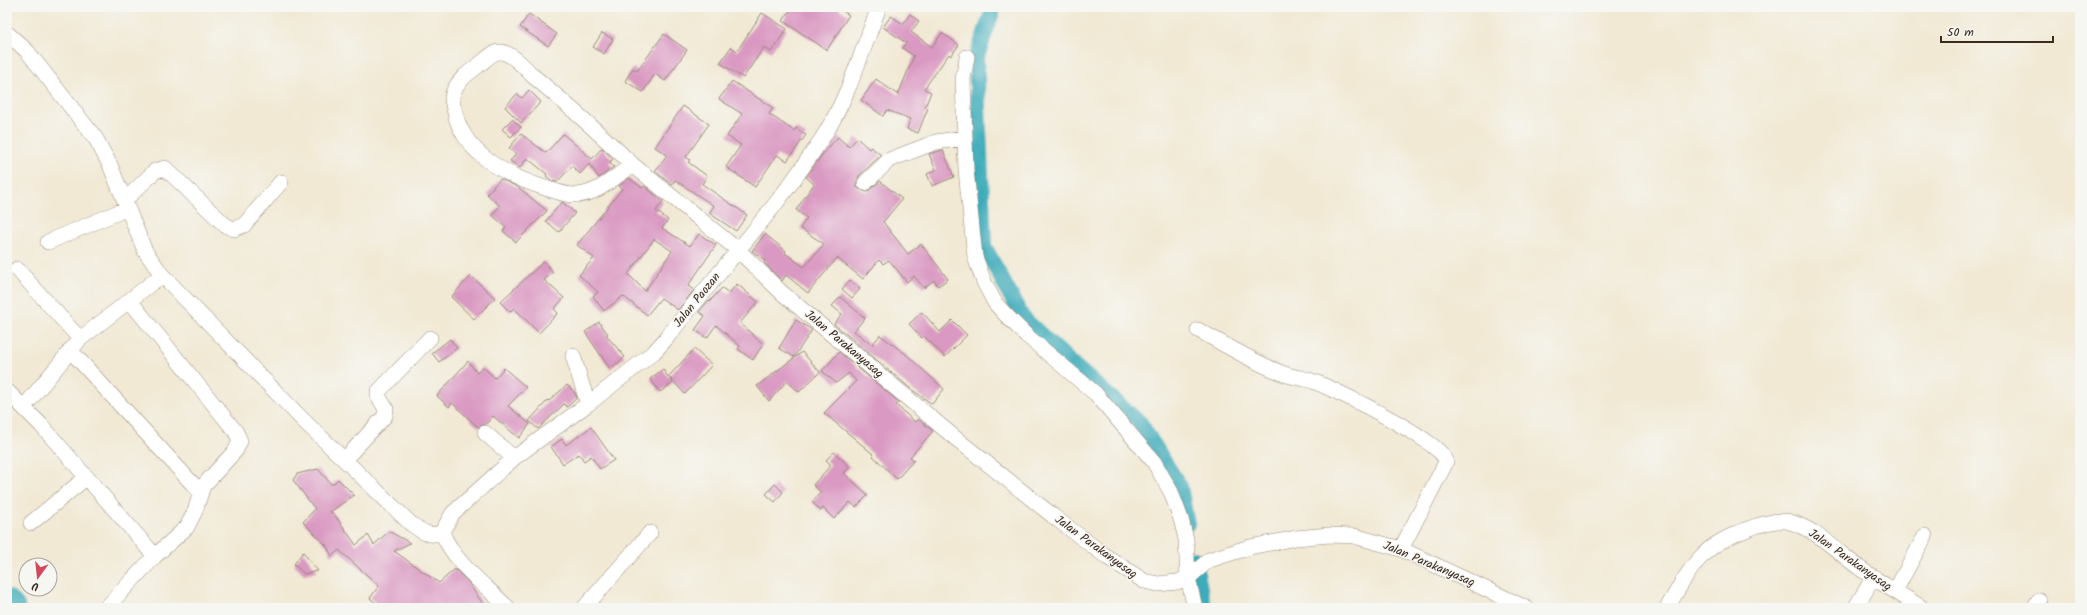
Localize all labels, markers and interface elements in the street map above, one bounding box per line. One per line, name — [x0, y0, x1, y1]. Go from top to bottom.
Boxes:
scale bar — [1941, 18, 2053, 44]
text: 50 m — [1947, 23, 1974, 42]
street label: Jalan Paozan — [669, 268, 725, 332]
street label: Jalan Parakanyasag — [800, 305, 888, 383]
street label: Jalan Parakanyasag — [1051, 510, 1142, 584]
street label: Jalan Parakanyasag — [1804, 524, 1896, 596]
street label: Jalan Parakanyasag — [1380, 536, 1478, 592]
north arrow — [18, 557, 58, 597]
text: U — [30, 576, 41, 595]

